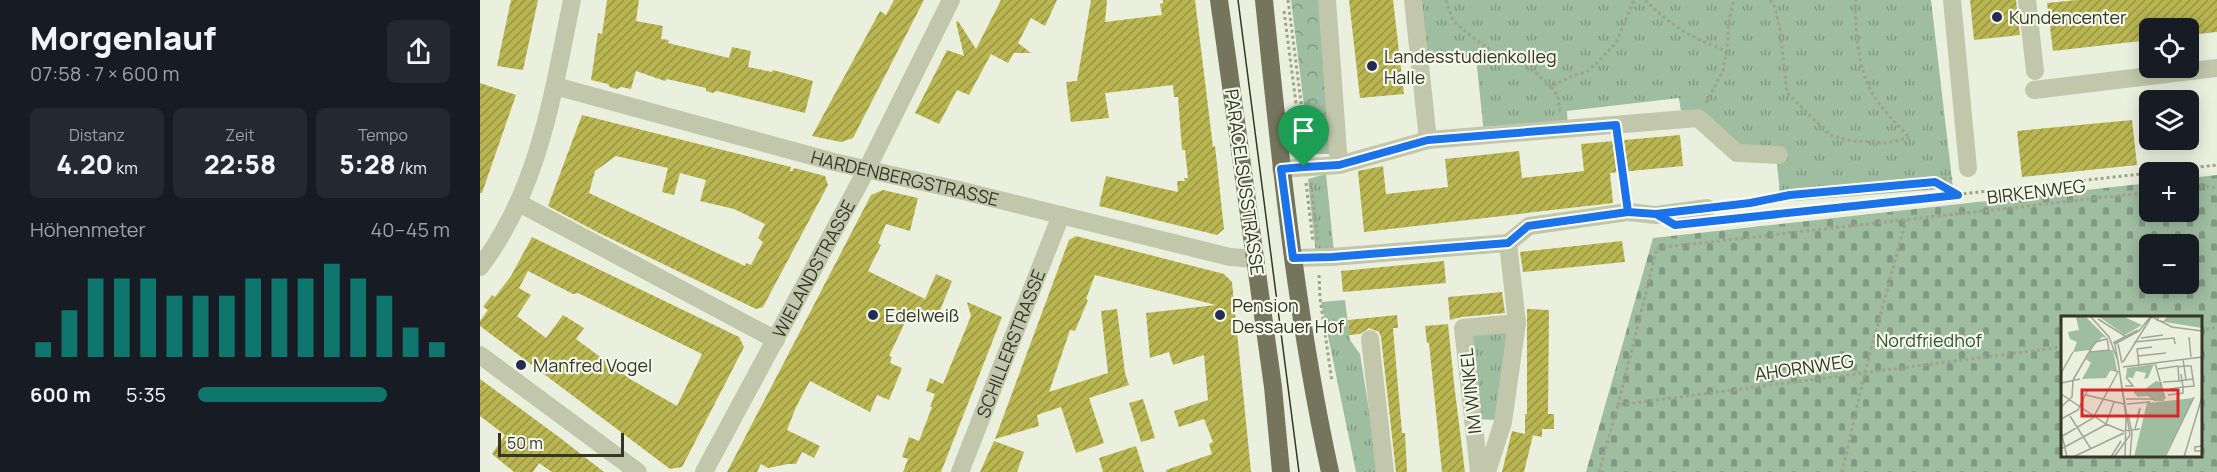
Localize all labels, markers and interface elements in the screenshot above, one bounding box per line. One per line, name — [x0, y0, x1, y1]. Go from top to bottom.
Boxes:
place label: Kundencenter — [2009, 5, 2127, 29]
marker: Kundencenter — [1990, 10, 2004, 24]
text: Morgenlauf — [30, 15, 216, 60]
map controls — [2139, 18, 2199, 294]
button: locate — [2139, 18, 2199, 78]
button: share — [387, 20, 450, 83]
place label: Landesstudienkolleg Halle — [1384, 44, 1557, 89]
marker: Landesstudienkolleg Halle — [1365, 59, 1379, 73]
text: 07:58 · 7 × 600 m — [30, 60, 179, 87]
street label: PARACELSUSSTRASSE — [1220, 87, 1270, 277]
button: layers — [2139, 90, 2199, 150]
pin — [1278, 105, 1329, 167]
icon: arrive — [1287, 114, 1320, 147]
text: Distanz — [69, 124, 125, 146]
text: Zeit — [225, 124, 255, 146]
text: Tempo — [358, 124, 408, 146]
street label: HARDENBERGSTRASSE — [808, 144, 1002, 211]
text: 4.20 — [56, 146, 113, 182]
text: 22:58 — [204, 146, 276, 182]
text: 5:28 — [339, 146, 396, 182]
text: km — [113, 157, 138, 179]
text: /km — [396, 157, 427, 179]
button: + — [2139, 162, 2199, 222]
street label: BIRKENWEG — [1985, 173, 2087, 209]
street label: WIELANDSTRASSE — [767, 195, 860, 342]
text: Höhenmeter — [30, 216, 146, 243]
text: 40–45 m — [371, 216, 450, 243]
button: − — [2139, 234, 2199, 294]
street label: SCHILLERSTRASSE — [970, 266, 1050, 421]
place label: Pension Dessauer Hof — [1232, 293, 1345, 338]
place label: Edelweiß — [885, 303, 960, 327]
marker: Edelweiß — [866, 308, 880, 322]
marker: Pension Dessauer Hof — [1213, 308, 1227, 322]
inset map — [2061, 316, 2202, 457]
park label: Nordfriedhof — [1876, 328, 1983, 352]
street label: IM WINKEL — [1454, 347, 1486, 435]
street label: AHORNWEG — [1753, 348, 1855, 386]
place label: Manfred Vogel — [533, 353, 652, 377]
marker: Manfred Vogel — [514, 358, 528, 372]
text: 600 m — [30, 381, 91, 408]
text: 5:35 — [126, 381, 166, 408]
scale bar — [498, 430, 624, 458]
text: 50 m — [507, 432, 543, 454]

